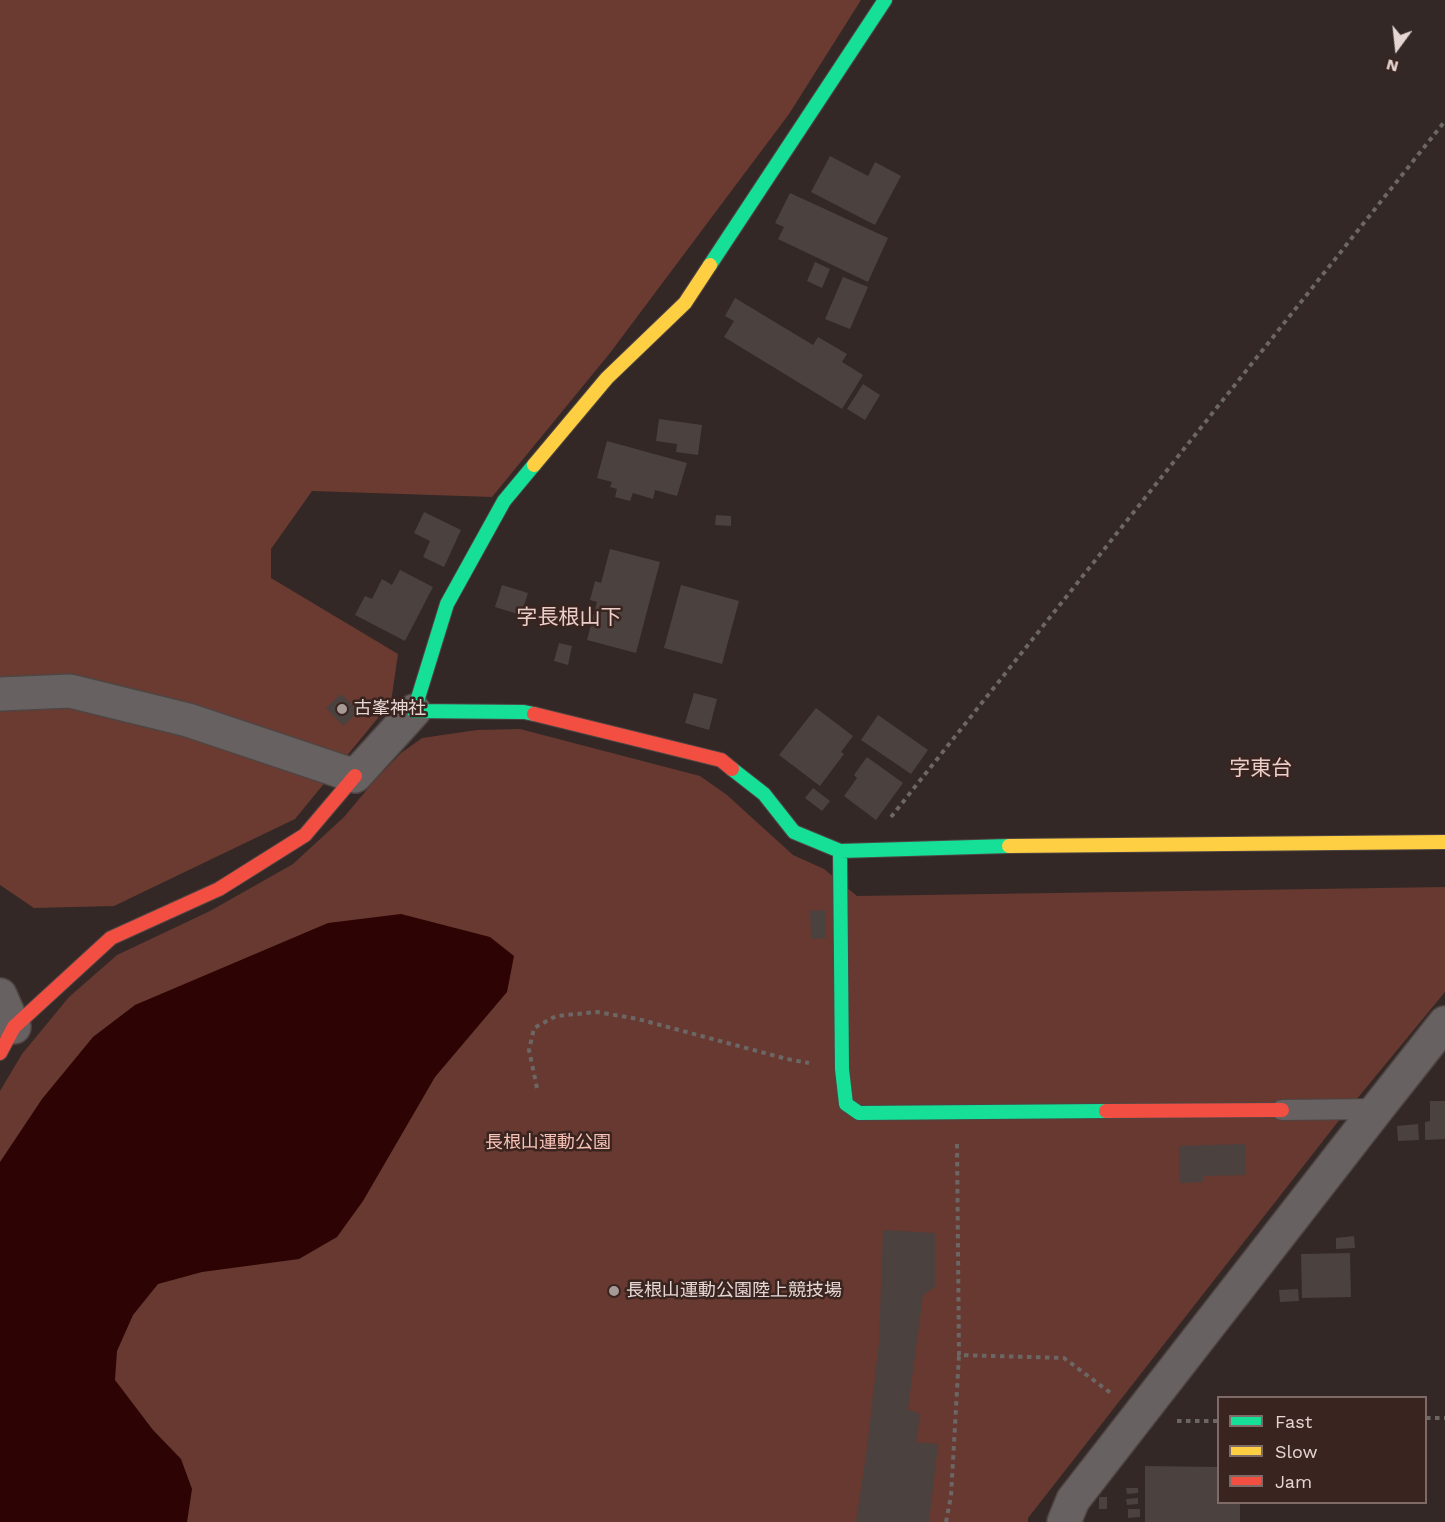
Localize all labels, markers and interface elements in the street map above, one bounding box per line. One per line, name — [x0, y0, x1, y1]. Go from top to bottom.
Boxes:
north arrow — [1367, 18, 1427, 78]
text: N — [1384, 55, 1400, 77]
district label: 字長根山下 — [517, 605, 621, 631]
place label: 古峯神社 — [354, 698, 426, 720]
marker: 古峯神社 — [335, 702, 349, 716]
district label: 字東台 — [1230, 756, 1292, 782]
park label: 長根山運動公園 — [485, 1132, 611, 1154]
place label: 長根山運動公園陸上競技場 — [626, 1280, 842, 1302]
marker: 長根山運動公園陸上競技場 — [607, 1284, 621, 1298]
legend — [1217, 1396, 1427, 1504]
text: Fast — [1275, 1411, 1312, 1432]
text: Slow — [1275, 1441, 1318, 1462]
text: Jam — [1275, 1471, 1312, 1492]

